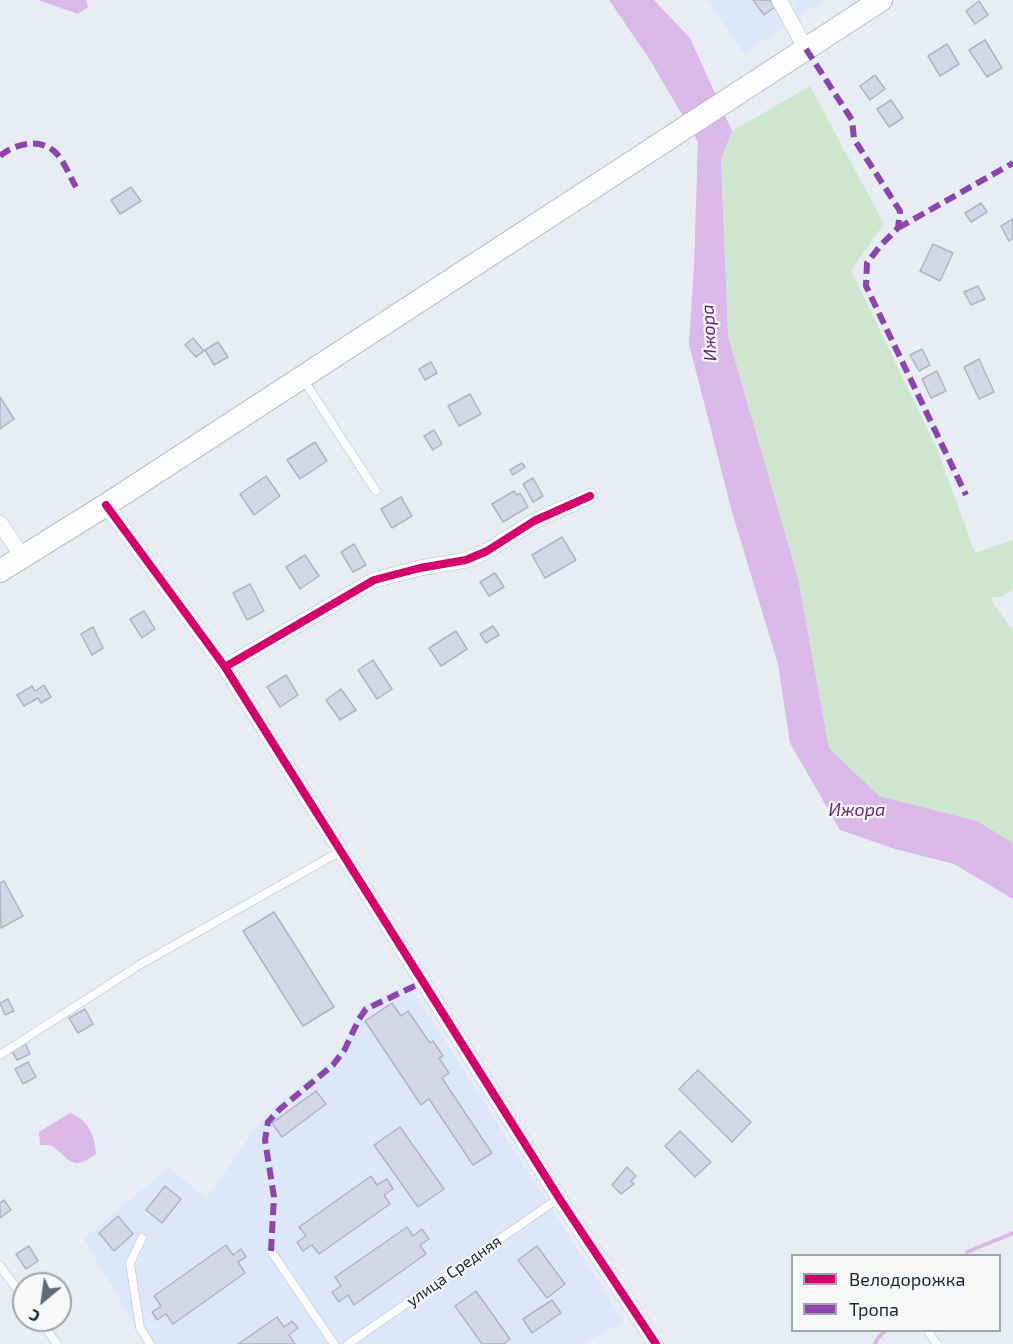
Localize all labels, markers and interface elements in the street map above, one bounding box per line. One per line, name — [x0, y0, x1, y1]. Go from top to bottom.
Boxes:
water label: Ижора — [697, 304, 721, 362]
water label: Ижора — [829, 799, 885, 821]
street label: улица Средняя — [403, 1231, 505, 1311]
legend — [791, 1254, 1001, 1332]
text: Велодорожка — [849, 1268, 965, 1290]
north arrow — [12, 1272, 72, 1332]
text: Тропа — [849, 1298, 899, 1320]
text: С — [25, 1306, 43, 1327]

